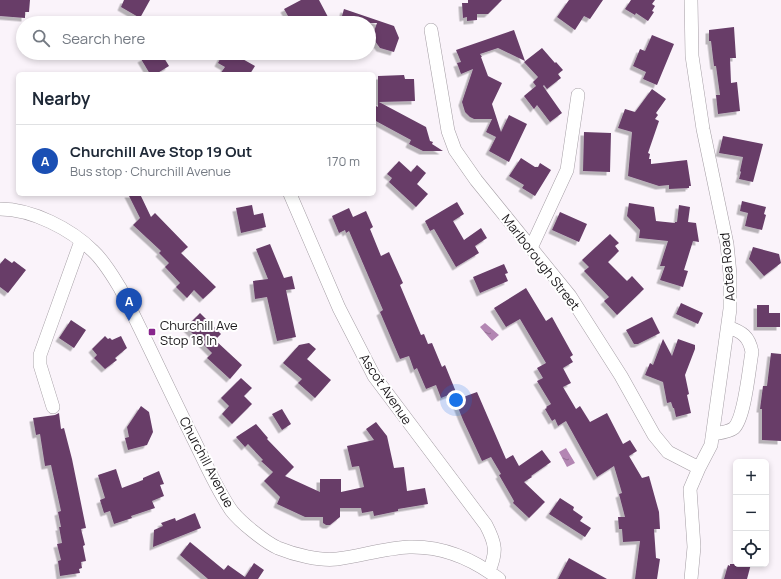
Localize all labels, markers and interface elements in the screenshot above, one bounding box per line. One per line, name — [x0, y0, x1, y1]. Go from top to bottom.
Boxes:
search box — [16, 16, 376, 60]
icon: search — [30, 27, 52, 49]
text: Search here — [62, 28, 145, 49]
text: Nearby — [32, 87, 90, 110]
text: Churchill Ave Stop 19 Out — [70, 141, 252, 162]
text: A — [41, 152, 49, 170]
text: 170 m — [327, 152, 360, 170]
text: Bus stop · Churchill Avenue — [70, 162, 231, 180]
street label: Marlborough Street — [498, 210, 584, 314]
street label: Aotea Road — [715, 232, 739, 302]
pin: A — [116, 288, 142, 321]
place label: Churchill Ave Stop 18 In — [160, 316, 238, 349]
marker: Churchill Ave Stop 18 In — [147, 327, 157, 337]
street label: Ascot Avenue — [356, 350, 417, 428]
your location — [446, 390, 466, 410]
street label: Churchill Avenue — [175, 413, 239, 511]
map controls — [733, 459, 769, 567]
button: + — [733, 459, 769, 495]
button: − — [733, 495, 769, 531]
button: locate — [733, 531, 769, 567]

